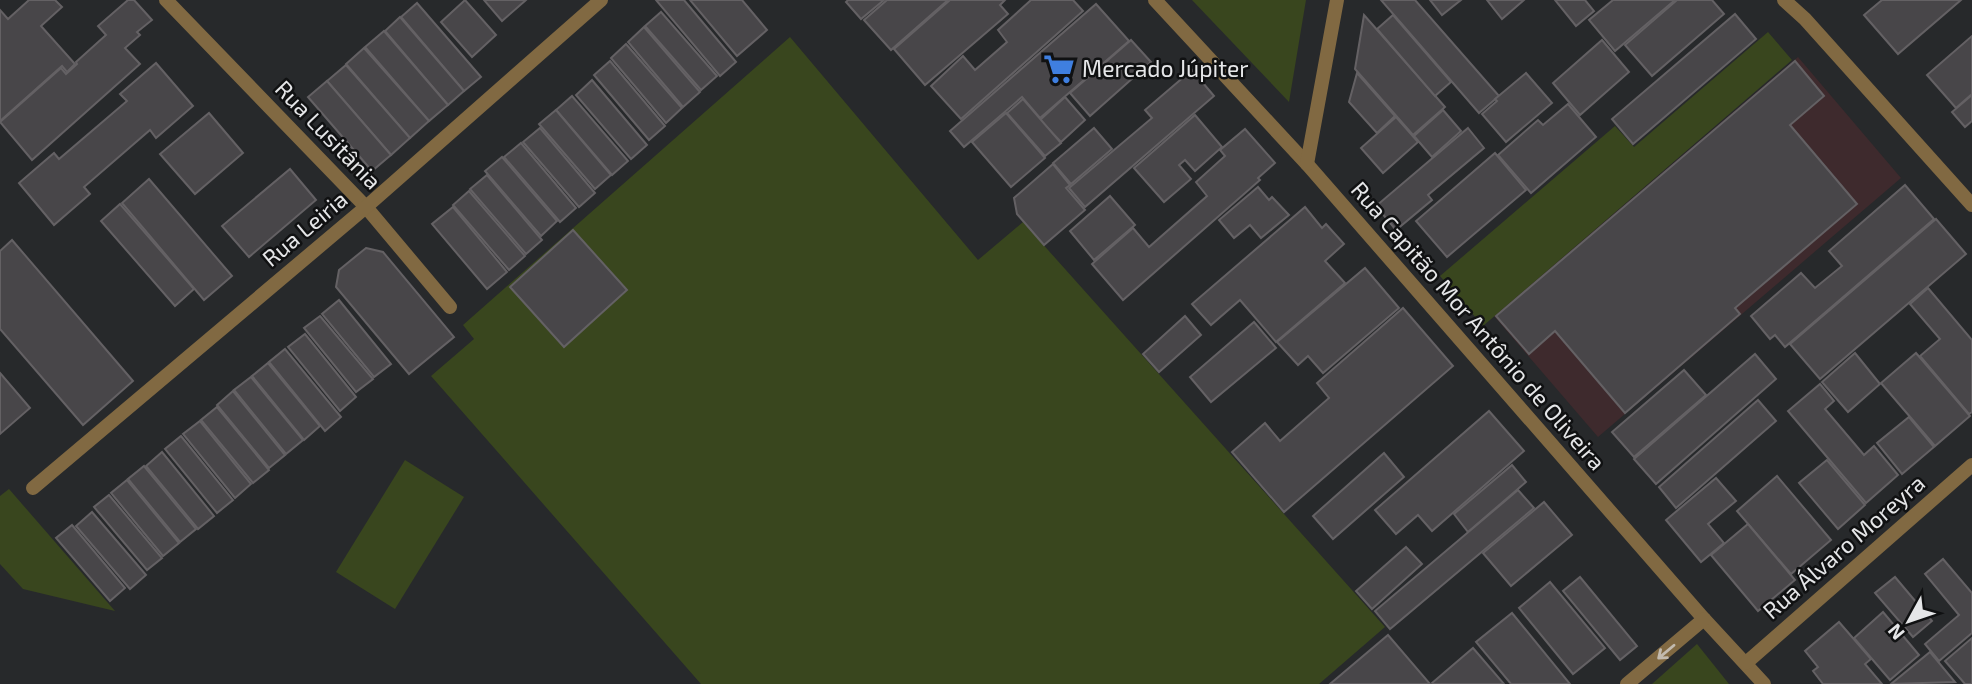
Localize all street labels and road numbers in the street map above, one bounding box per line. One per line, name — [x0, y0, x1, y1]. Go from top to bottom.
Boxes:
street label: Rua Lusitânia — [270, 74, 388, 195]
street label: Rua Capitão Mor Antônio de Oliveira — [1346, 175, 1612, 475]
street label: Rua Leiria — [256, 185, 353, 272]
street label: Rua Álvaro Moreyra — [1757, 468, 1930, 624]

